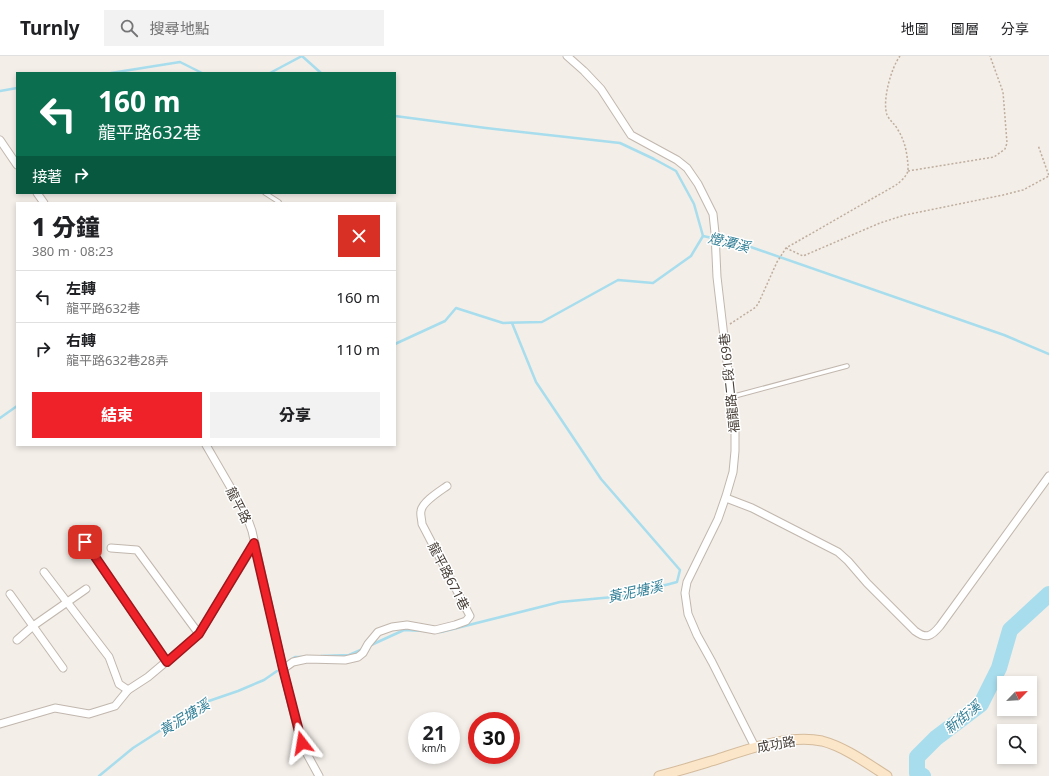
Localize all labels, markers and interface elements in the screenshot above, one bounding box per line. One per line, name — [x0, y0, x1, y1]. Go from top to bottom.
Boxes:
search box — [104, 10, 384, 46]
text: Turnly — [20, 15, 80, 41]
icon: search — [118, 17, 140, 39]
text: 搜尋地點 — [150, 18, 210, 38]
text: 地圖 — [901, 19, 929, 38]
text: 圖層 — [951, 19, 979, 38]
text: 分享 — [1001, 19, 1029, 38]
text: 160 m — [98, 82, 181, 120]
icon: left — [32, 88, 84, 140]
text: 龍平路632巷 — [98, 120, 201, 144]
icon: right — [70, 164, 92, 186]
text: 接著 — [32, 166, 62, 186]
text: 1 分鐘 — [32, 210, 100, 243]
button: close — [338, 215, 380, 257]
water label: 燈潭溪 — [706, 228, 754, 257]
text: 380 m · 08:23 — [32, 242, 113, 260]
text: 左轉 — [66, 278, 96, 298]
icon: left — [32, 286, 54, 308]
text: 160 m — [336, 287, 380, 307]
text: 龍平路632巷 — [66, 299, 140, 317]
text: 右轉 — [66, 330, 96, 350]
street label: 福龍路二段169巷 — [715, 332, 743, 434]
icon: right — [32, 338, 54, 360]
text: 110 m — [336, 339, 380, 359]
text: 龍平路632巷28弄 — [66, 351, 168, 369]
button: 結束 — [32, 392, 202, 438]
button: 分享 — [210, 392, 380, 438]
street label: 龍平路 — [222, 484, 256, 526]
pin — [68, 525, 102, 559]
icon: arrive — [74, 531, 96, 553]
street label: 龍平路671巷 — [424, 539, 474, 613]
water label: 黃泥塘溪 — [606, 575, 666, 606]
north arrow — [997, 676, 1037, 716]
map controls — [997, 676, 1037, 764]
water label: 黃泥塘溪 — [155, 693, 215, 740]
water label: 新街溪 — [940, 695, 986, 738]
speed limit sign: 30 — [468, 712, 520, 764]
text: 21 — [423, 719, 445, 746]
position arrow — [281, 722, 323, 764]
button: search — [997, 724, 1037, 764]
street label: 成功路 — [755, 732, 797, 756]
text: km/h — [422, 741, 446, 755]

